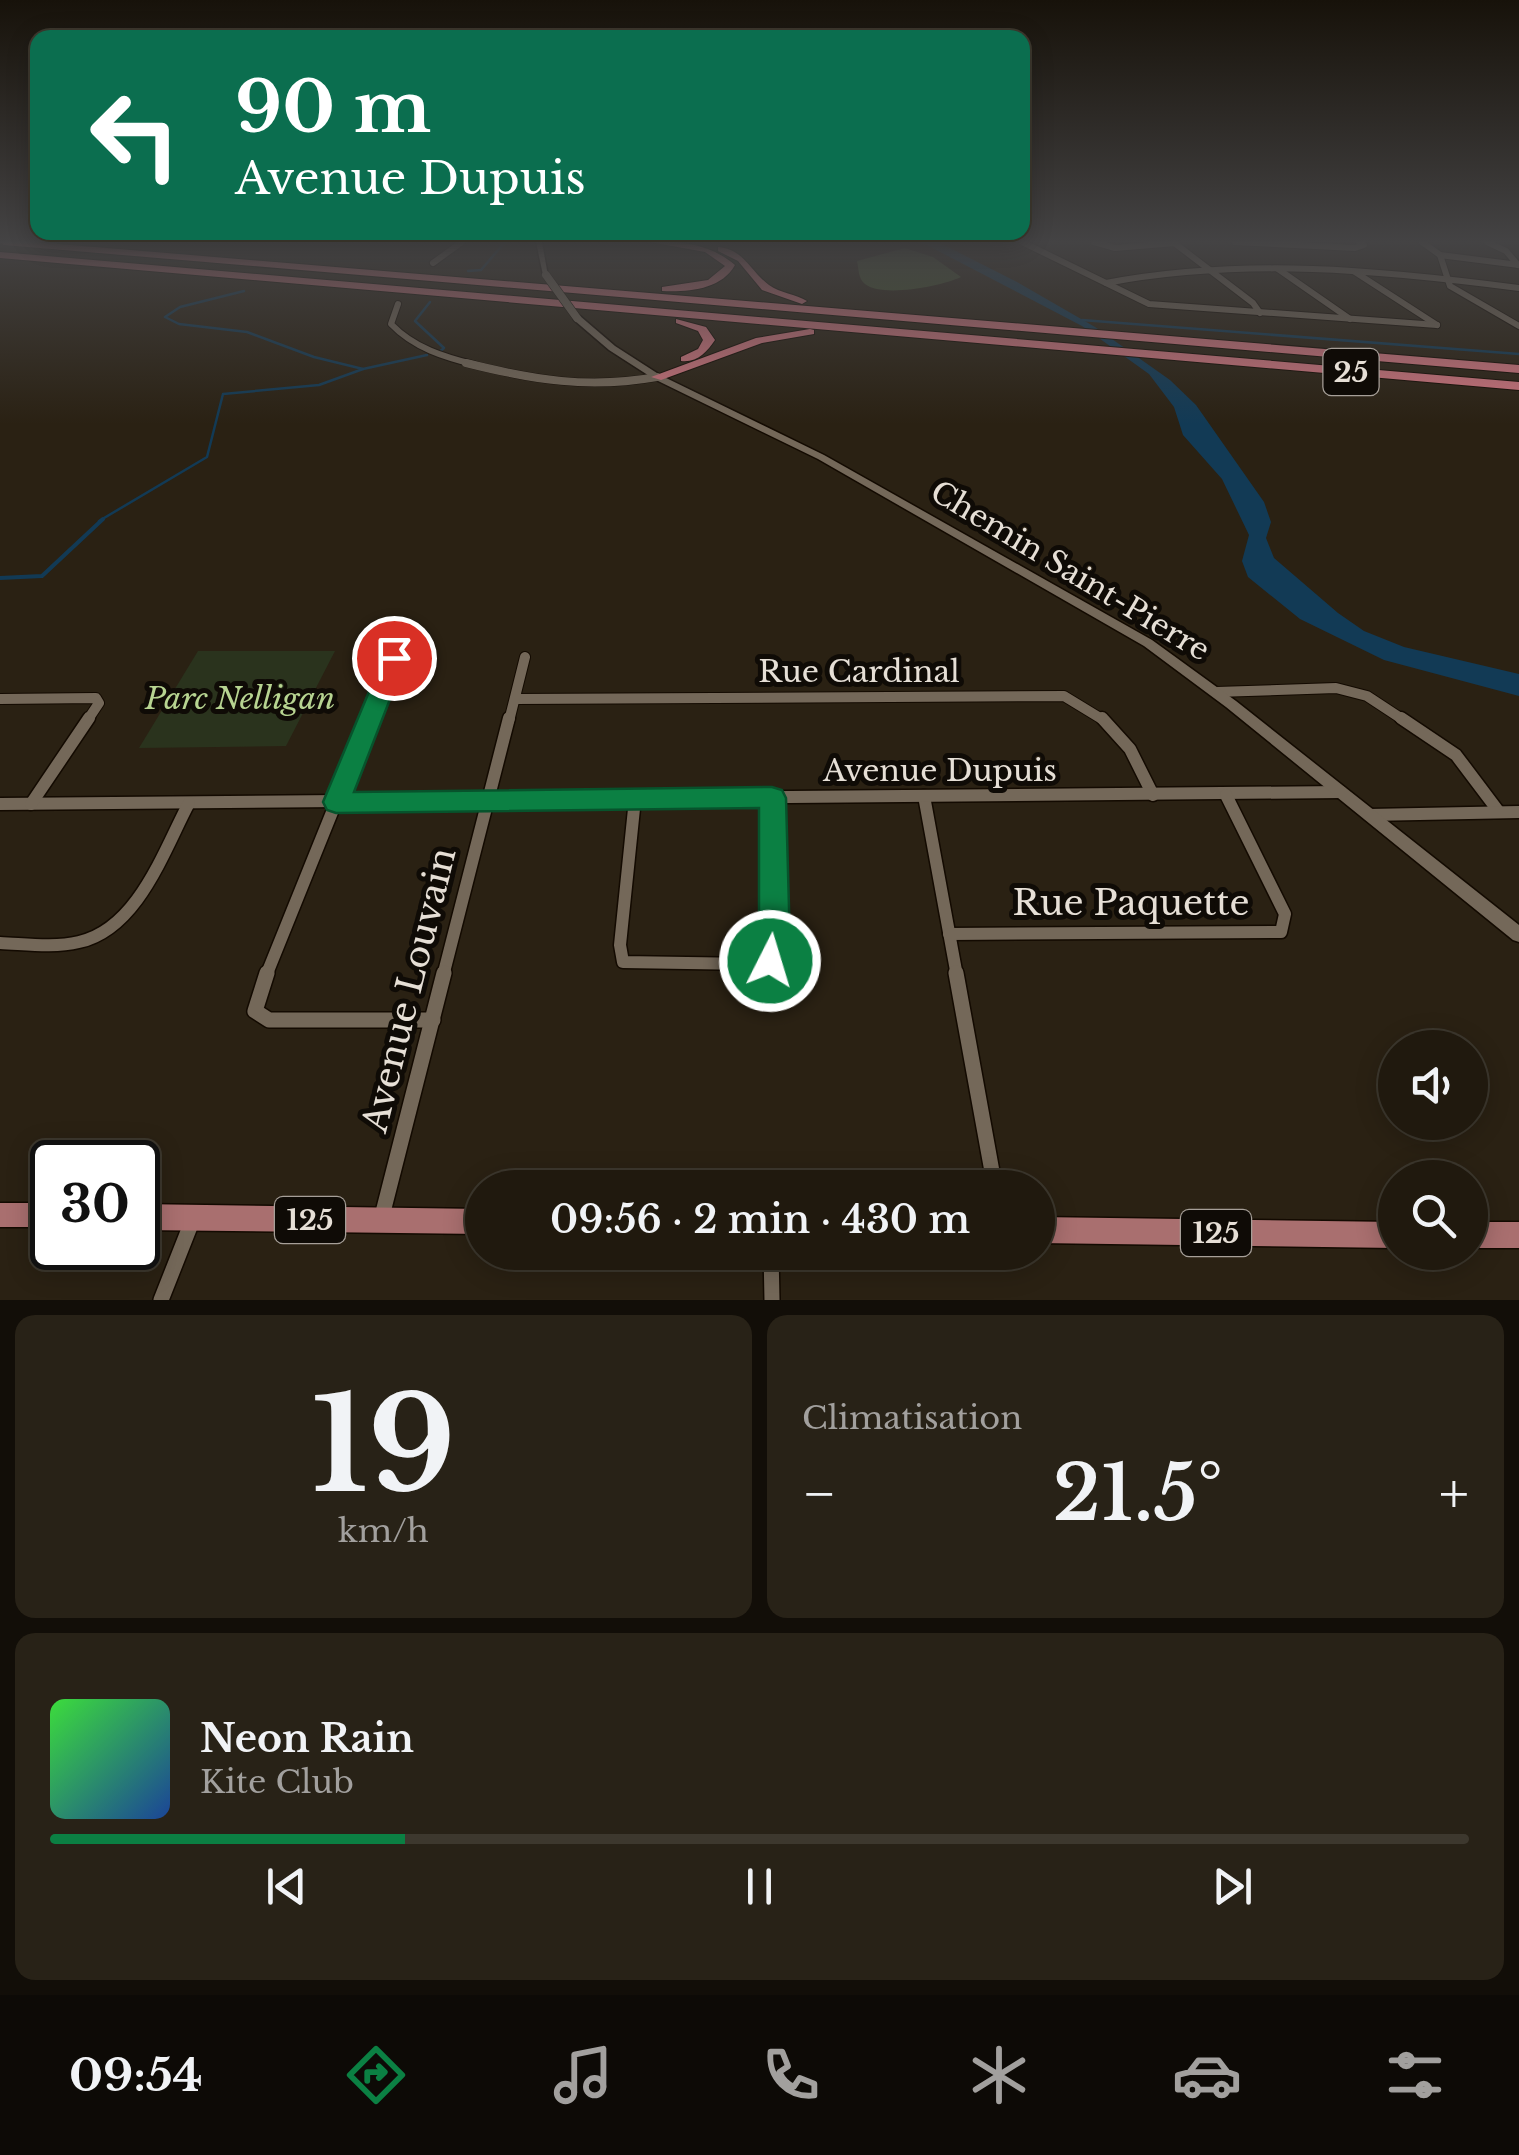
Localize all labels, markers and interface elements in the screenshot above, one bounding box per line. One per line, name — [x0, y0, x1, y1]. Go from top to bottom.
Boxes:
text: 90 m — [235, 64, 431, 151]
icon: left — [70, 70, 200, 200]
text: Avenue Dupuis — [235, 150, 586, 206]
road number: 25 — [1324, 349, 1378, 395]
street label: Chemin Saint-Pierre — [924, 473, 1216, 669]
pin — [352, 616, 437, 701]
icon: arrive — [367, 631, 422, 686]
street label: Rue Cardinal — [758, 653, 960, 690]
park label: Parc Nelligan — [144, 680, 335, 717]
street label: Avenue Dupuis — [822, 752, 1057, 789]
street label: Avenue Louvain — [352, 843, 465, 1138]
street label: Rue Paquette — [1012, 881, 1250, 924]
position arrow — [718, 909, 822, 1013]
map controls — [1378, 1030, 1488, 1270]
button: sound — [1378, 1030, 1488, 1140]
speed limit sign: 30 — [30, 1140, 160, 1270]
button: search — [1378, 1160, 1488, 1270]
text: 09:56 · 2 min · 430 m — [550, 1196, 970, 1243]
road number: 125 — [275, 1197, 345, 1243]
road number: 125 — [1181, 1210, 1251, 1256]
text: 19 — [311, 1365, 456, 1526]
text: Climatisation — [802, 1398, 1022, 1438]
text: 21.5° — [1053, 1447, 1223, 1540]
text: − — [802, 1460, 837, 1528]
text: + — [1439, 1460, 1469, 1528]
text: km/h — [338, 1511, 429, 1551]
text: Neon Rain — [200, 1715, 414, 1762]
text: Kite Club — [200, 1762, 354, 1802]
icon: previous — [259, 1859, 314, 1914]
icon: pause — [732, 1859, 787, 1914]
icon: next — [1205, 1859, 1260, 1914]
icon: directions — [341, 2040, 411, 2110]
icon: music — [548, 2040, 618, 2110]
icon: phone — [756, 2040, 826, 2110]
icon: climate — [964, 2040, 1034, 2110]
icon: car — [1172, 2040, 1242, 2110]
icon: filters — [1380, 2040, 1450, 2110]
text: 09:54 — [69, 2047, 203, 2103]

